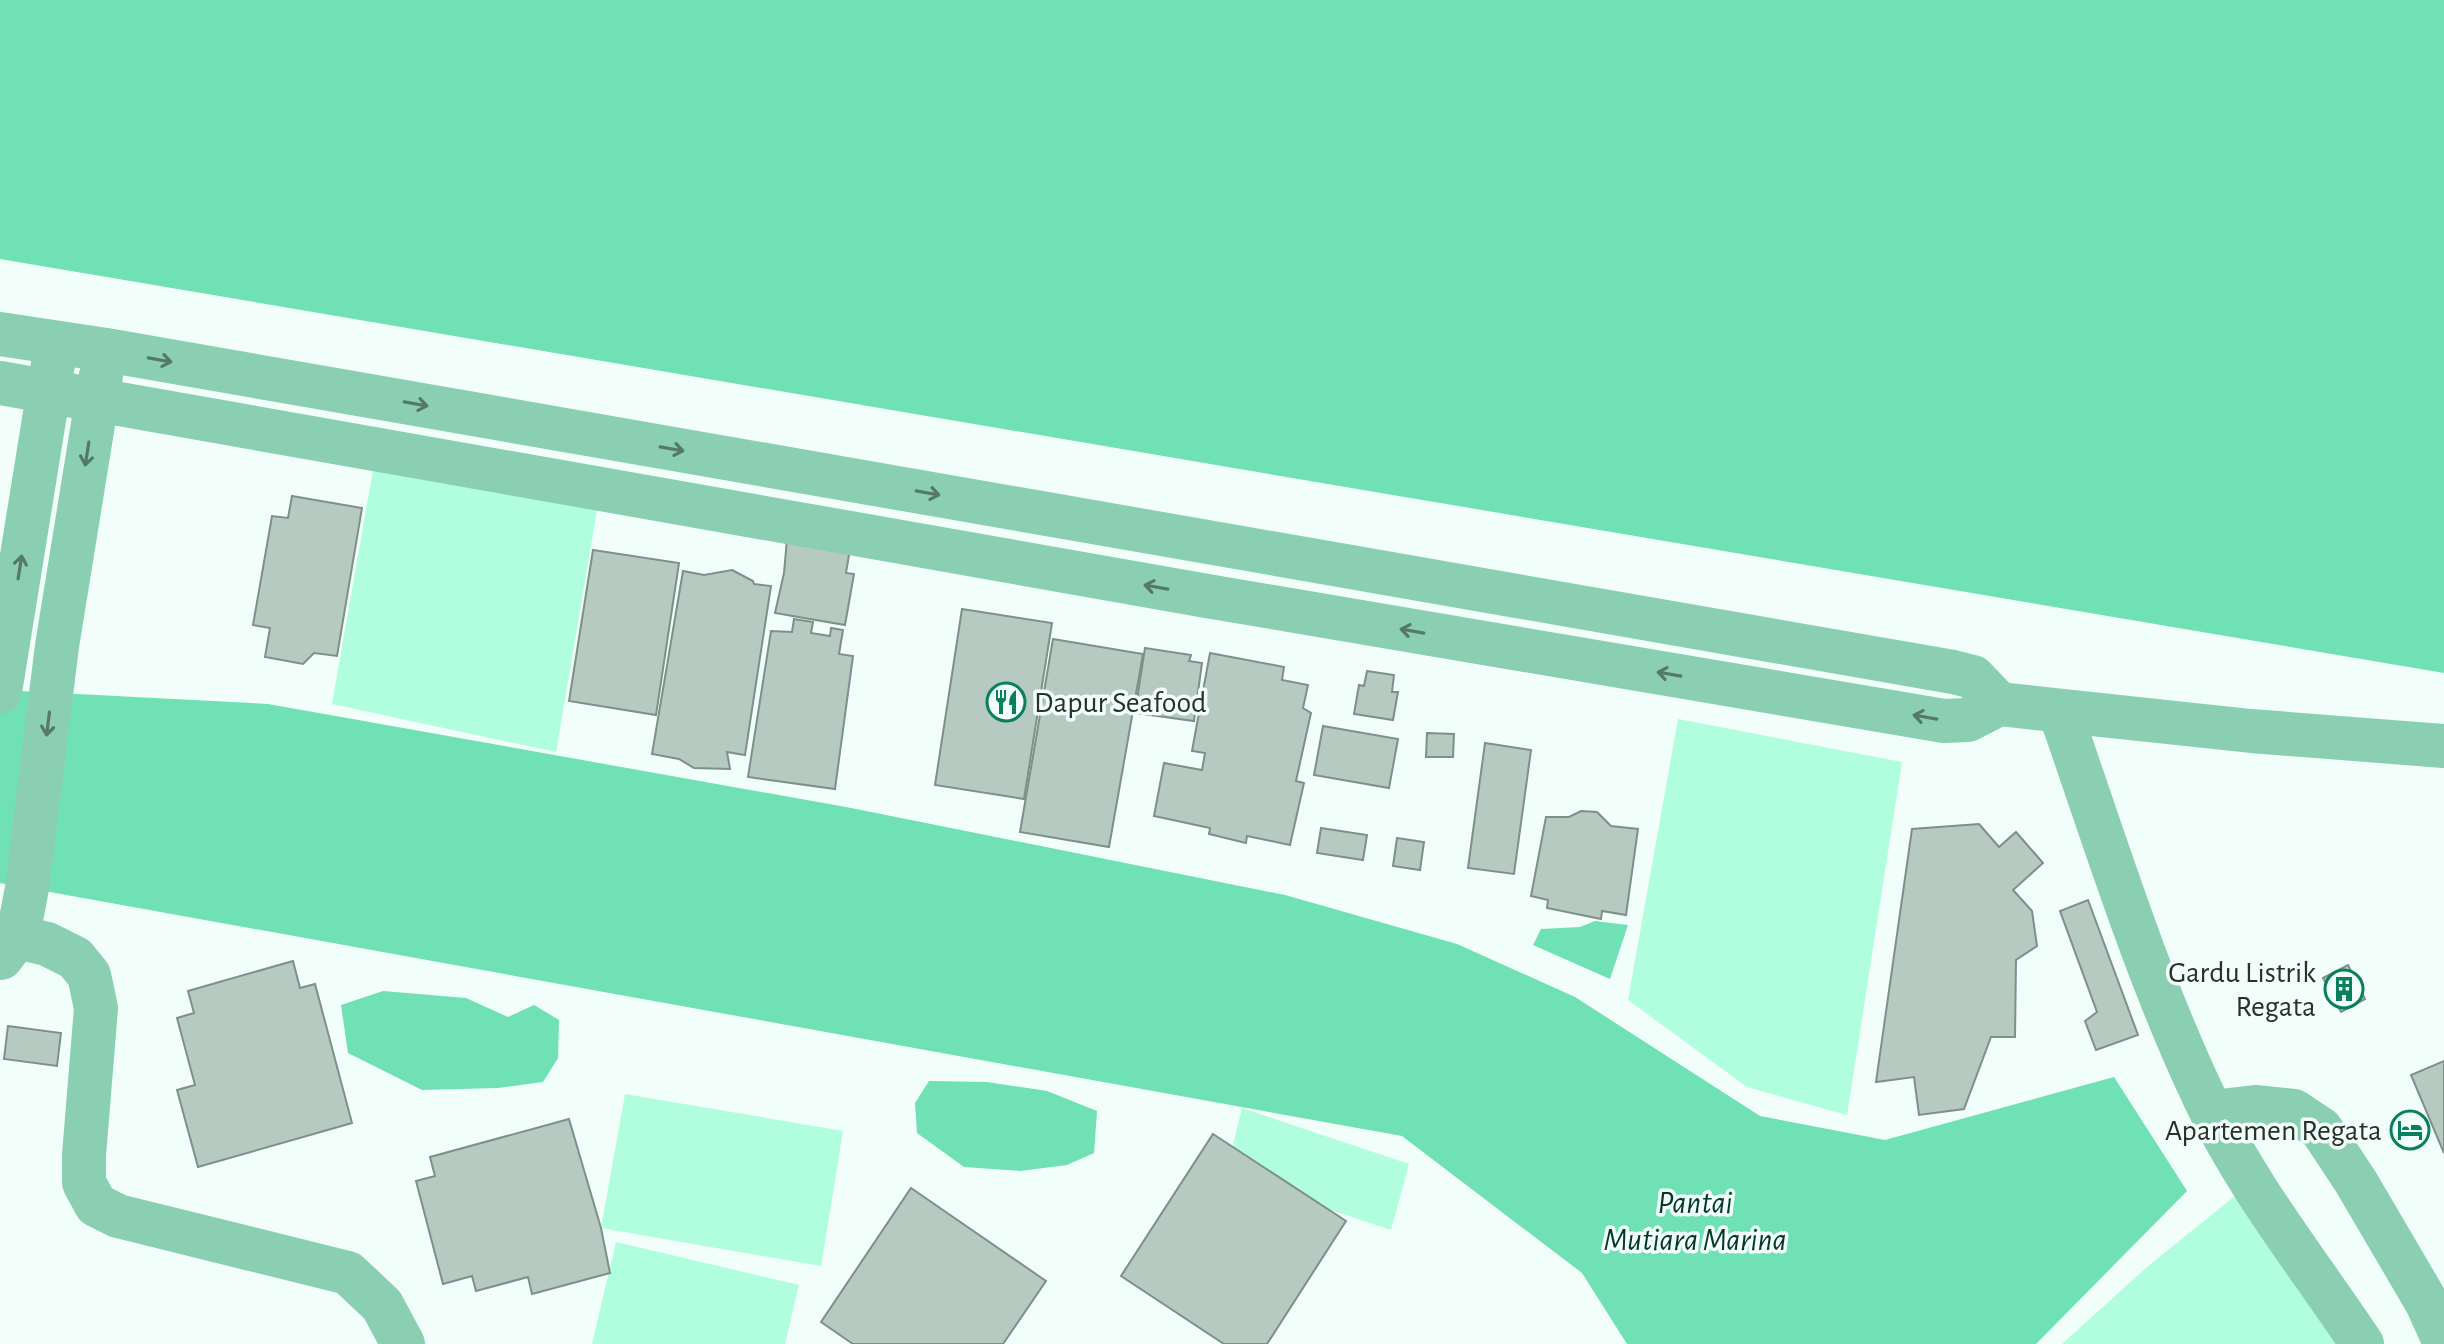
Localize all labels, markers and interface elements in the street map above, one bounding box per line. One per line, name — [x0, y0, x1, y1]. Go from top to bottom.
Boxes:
one-way arrow — [147, 353, 172, 368]
one-way arrow — [403, 398, 428, 413]
one-way arrow — [79, 441, 94, 467]
one-way arrow — [659, 442, 684, 457]
one-way arrow — [915, 487, 941, 502]
one-way arrow — [13, 555, 28, 580]
one-way arrow — [1144, 579, 1169, 594]
one-way arrow — [1400, 623, 1425, 638]
one-way arrow — [1656, 666, 1682, 681]
restaurant icon: Dapur Seafood — [985, 681, 1027, 723]
place label: Dapur Seafood — [1034, 688, 1207, 718]
one-way arrow — [1913, 709, 1938, 724]
one-way arrow — [40, 710, 55, 736]
place label: Gardu Listrik Regata — [2168, 958, 2316, 1022]
building icon: Gardu Listrik Regata — [2323, 968, 2365, 1010]
hotel icon: Apartemen Regata — [2389, 1109, 2431, 1151]
place label: Apartemen Regata — [2165, 1116, 2382, 1146]
water label: Pantai Mutiara Marina — [1603, 1187, 1787, 1256]

